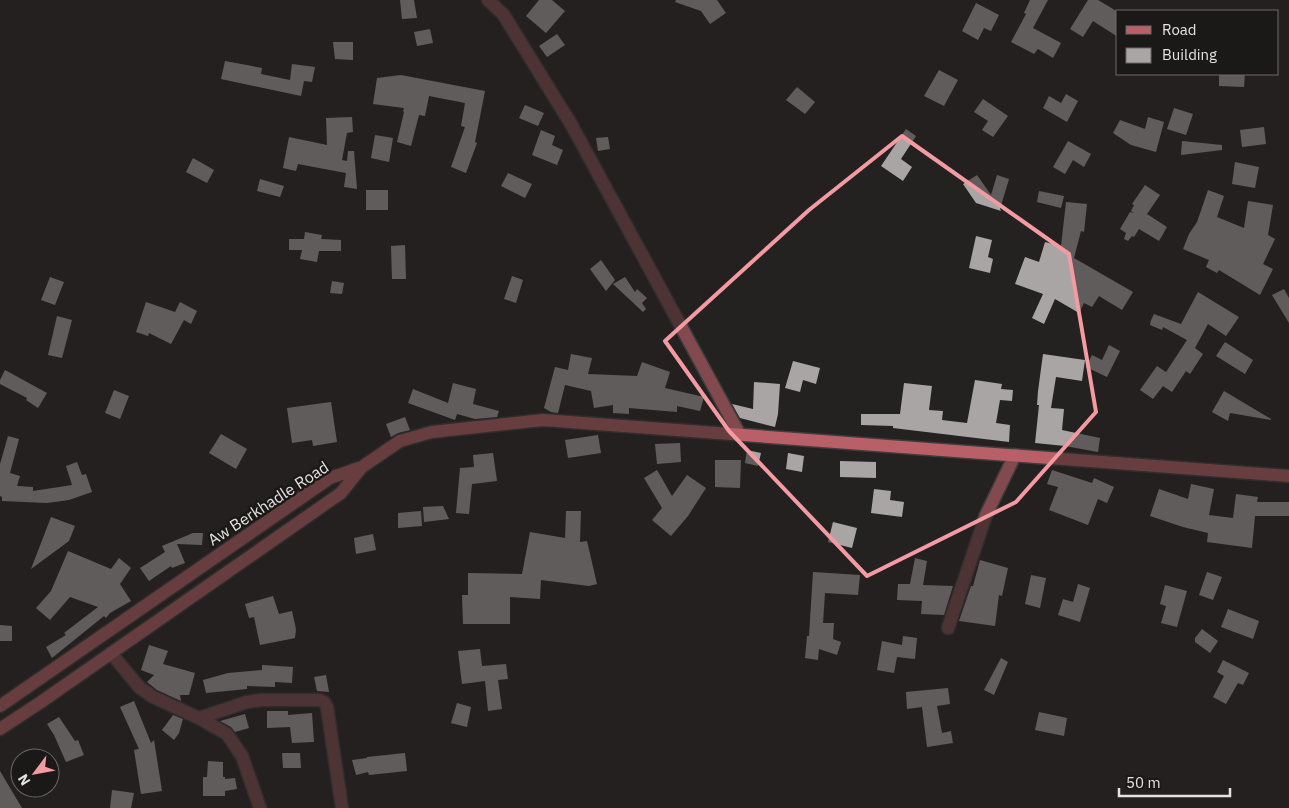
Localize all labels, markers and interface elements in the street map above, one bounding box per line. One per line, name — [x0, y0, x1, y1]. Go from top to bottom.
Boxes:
legend — [1116, 10, 1279, 75]
text: Road — [1162, 20, 1197, 39]
text: Building — [1162, 45, 1217, 64]
street label: Aw Berkhadle Road — [204, 456, 332, 550]
north arrow — [10, 748, 60, 798]
scale bar — [1119, 766, 1230, 798]
text: N — [14, 771, 34, 789]
text: 50 m — [1126, 773, 1161, 792]

